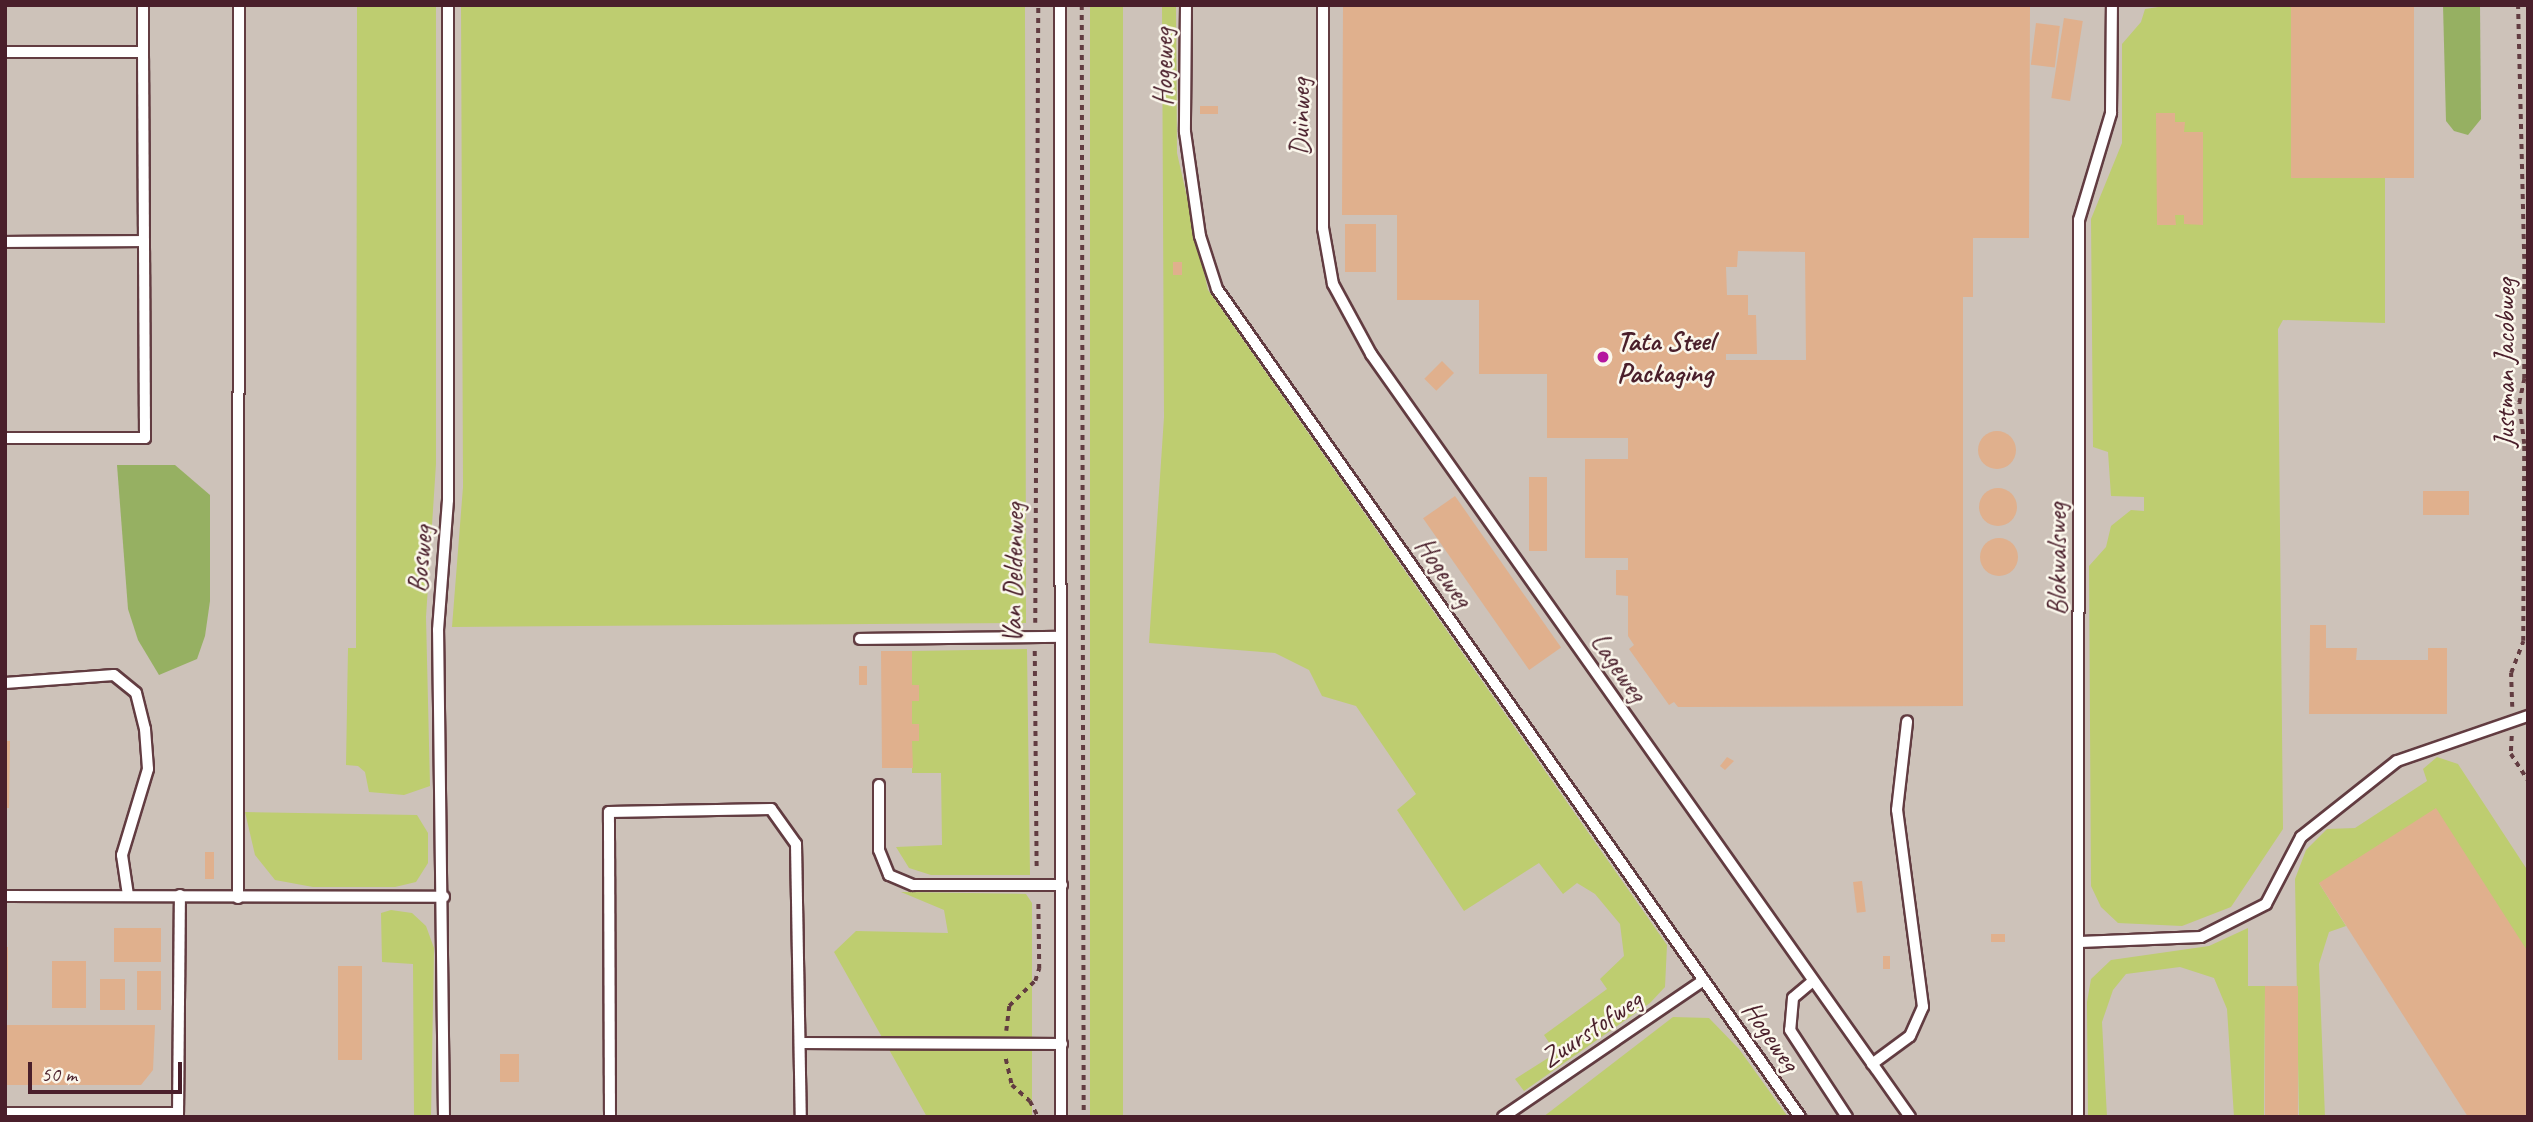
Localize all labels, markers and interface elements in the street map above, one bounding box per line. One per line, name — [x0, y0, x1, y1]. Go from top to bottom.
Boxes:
street label: Hogeweg — [1146, 28, 1180, 106]
street label: Duinweg — [1283, 78, 1317, 156]
street label: Justman Jacobweg — [2488, 278, 2522, 448]
place label: Tata Steel Packaging — [1617, 324, 1715, 390]
marker: Tata Steel Packaging — [1595, 349, 1611, 365]
street label: Van Deldenweg — [995, 502, 1031, 644]
street label: Blokwalsweg — [2040, 502, 2074, 616]
street label: Bosweg — [400, 524, 440, 594]
street label: Hogeweg — [1408, 530, 1480, 614]
street label: Lageweg — [1583, 626, 1655, 708]
street label: Zuurstofweg — [1534, 983, 1648, 1075]
street label: Hogeweg — [1735, 994, 1807, 1078]
scale bar — [32, 1048, 186, 1092]
text: 50 m — [41, 1061, 77, 1087]

